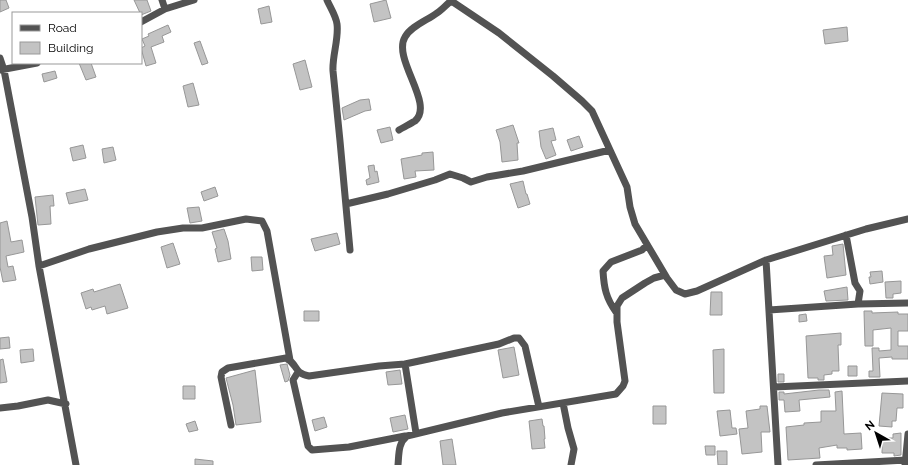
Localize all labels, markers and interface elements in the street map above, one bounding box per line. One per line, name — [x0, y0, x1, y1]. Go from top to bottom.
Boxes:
legend — [12, 12, 142, 64]
text: Road — [48, 21, 77, 35]
text: Building — [48, 41, 94, 55]
north arrow — [856, 413, 896, 453]
text: N — [863, 418, 877, 433]

